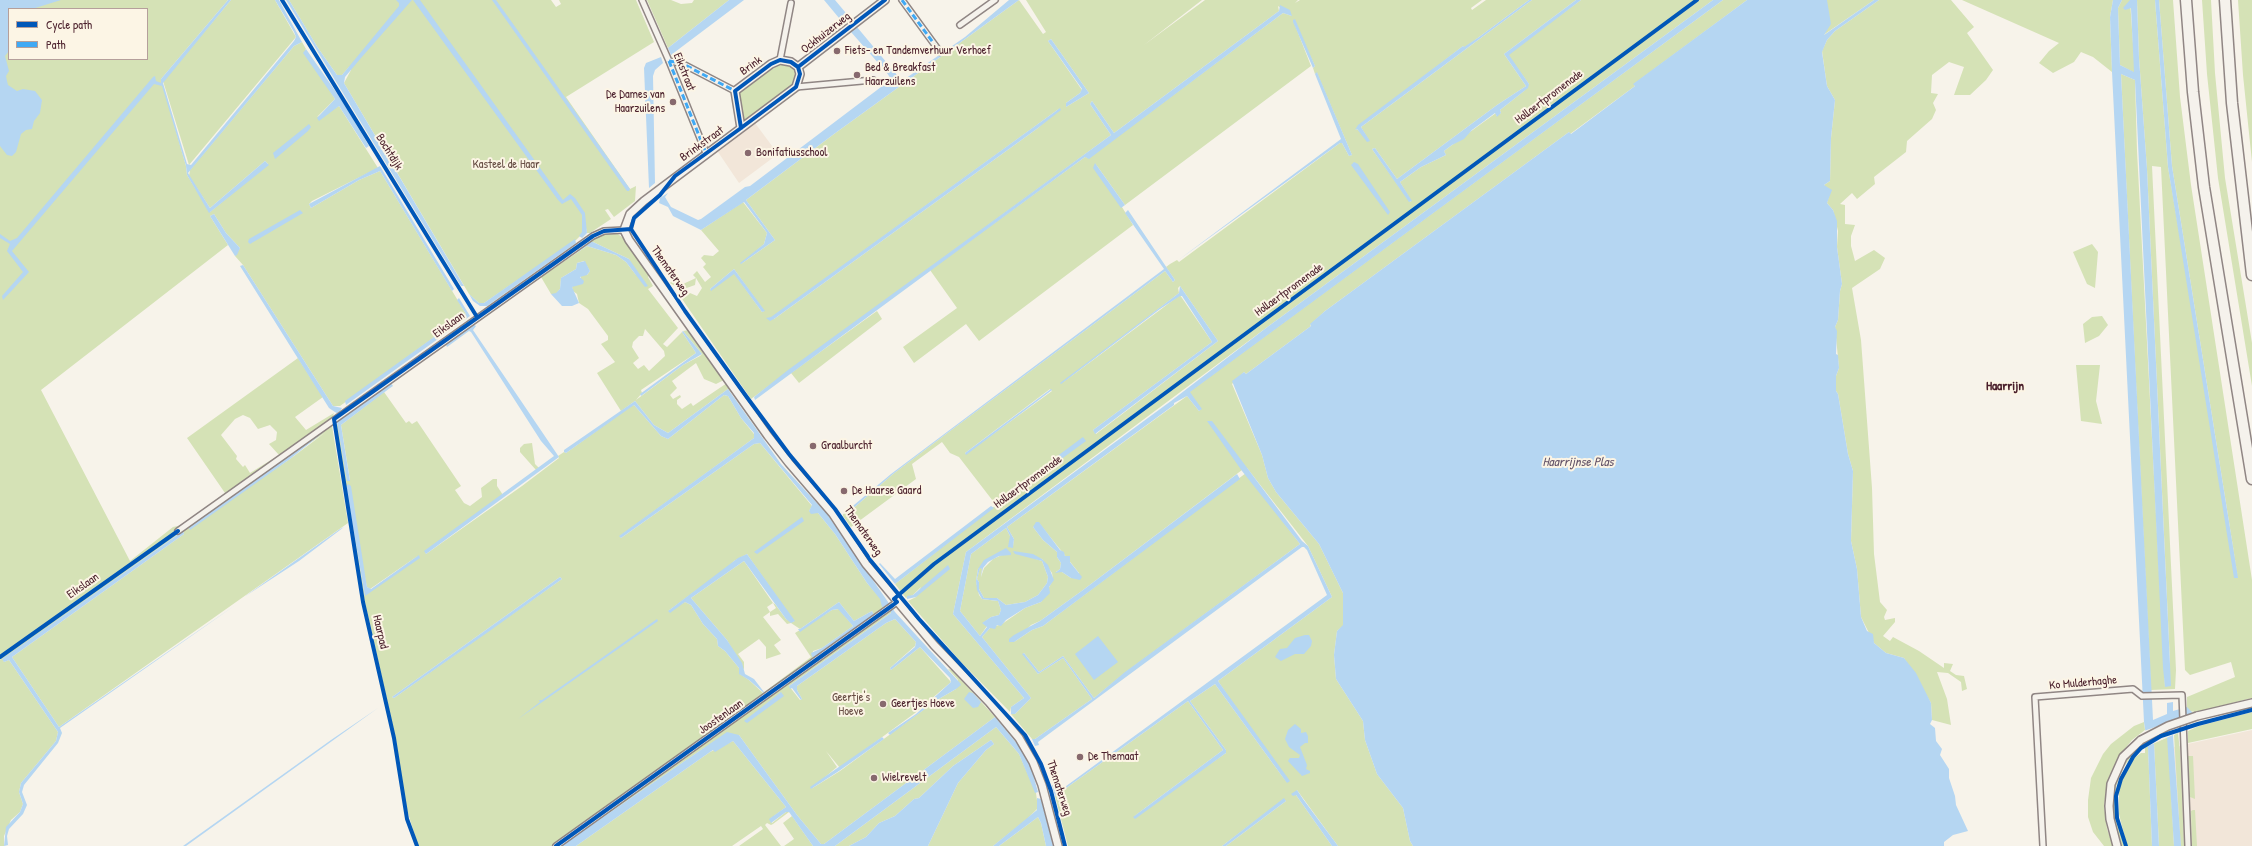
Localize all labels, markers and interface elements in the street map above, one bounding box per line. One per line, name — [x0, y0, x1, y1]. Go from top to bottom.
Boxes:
legend — [8, 8, 148, 60]
street label: Ockhuizerweg — [798, 9, 854, 57]
text: Cycle path — [46, 16, 92, 33]
text: Path — [46, 36, 66, 53]
place label: Fiets- en Tandemverhuur Verhoef — [845, 44, 991, 58]
marker: Fiets- en Tandemverhuur Verhoef — [832, 46, 842, 56]
street label: Eikstraat — [670, 51, 698, 93]
street label: Brink — [737, 53, 765, 79]
place label: Bed & Breakfast Haarzuilens — [865, 61, 935, 89]
street label: Hollaertpromenade — [1512, 67, 1586, 127]
marker: Bed & Breakfast Haarzuilens — [852, 70, 862, 80]
place label: De Dames van Haarzuilens — [606, 88, 665, 116]
marker: De Dames van Haarzuilens — [668, 97, 678, 107]
street label: Brinkstraat — [677, 123, 727, 165]
street label: Bochtdijk — [372, 131, 406, 173]
place label: Bonifatiusschool — [756, 146, 827, 160]
marker: Bonifatiusschool — [743, 148, 753, 158]
park label: Kasteel de Haar — [472, 158, 540, 172]
street label: Thematerweg — [648, 243, 692, 299]
street label: Hollaertpromenade — [1252, 260, 1326, 320]
street label: Eikslaan — [430, 309, 468, 341]
district label: Haarrijn — [1986, 379, 2024, 395]
place label: Graalburcht — [821, 439, 872, 453]
marker: Graalburcht — [808, 441, 818, 451]
street label: Hollaertpromenade — [991, 452, 1065, 512]
water label: Haarrijnse Plas — [1542, 455, 1614, 471]
place label: De Haarse Gaard — [852, 484, 922, 498]
marker: De Haarse Gaard — [839, 486, 849, 496]
street label: Thematerweg — [841, 503, 885, 559]
street label: Eikslaan — [64, 570, 102, 602]
street label: Haarpad — [369, 614, 391, 650]
street label: Ko Mulderhaghe — [2049, 673, 2117, 693]
park label: Geertje's Hoeve — [832, 691, 870, 719]
street label: Joostenlaan — [696, 696, 746, 738]
place label: Geertjes Hoeve — [891, 697, 955, 711]
marker: Geertjes Hoeve — [878, 699, 888, 709]
place label: De Themaat — [1088, 750, 1138, 764]
marker: De Themaat — [1075, 752, 1085, 762]
street label: Thematerweg — [1043, 758, 1075, 818]
place label: Wielrevelt — [882, 771, 926, 785]
marker: Wielrevelt — [869, 773, 879, 783]

